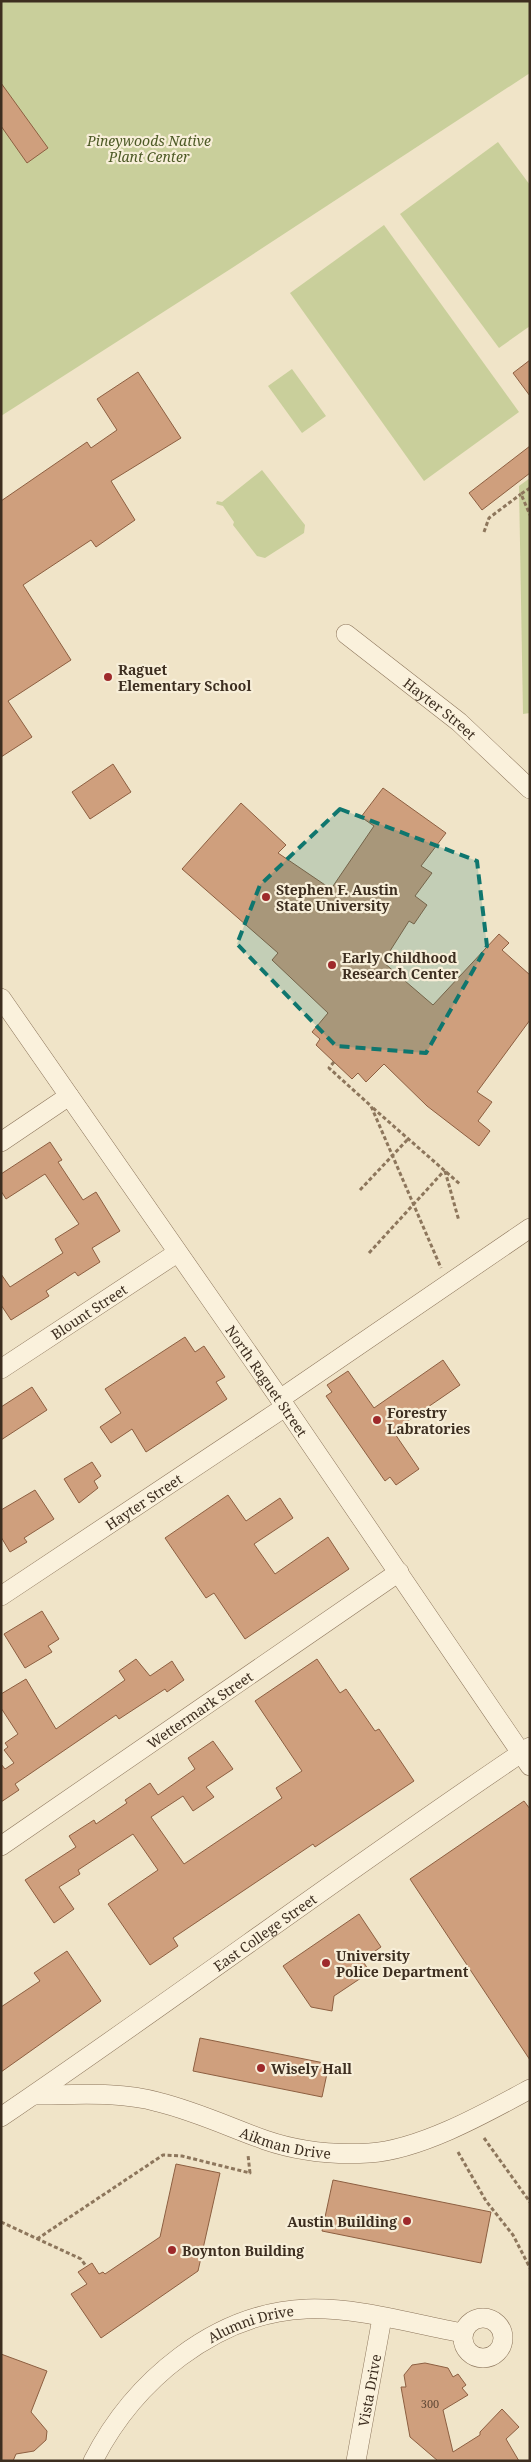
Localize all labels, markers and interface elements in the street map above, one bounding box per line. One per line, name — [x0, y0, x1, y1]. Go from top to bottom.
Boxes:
park label: Pineywoods Native Plant Center — [86, 131, 211, 166]
place label: Raguet Elementary School — [118, 660, 251, 695]
marker: Raguet Elementary School — [102, 671, 114, 683]
street label: Hayter Street — [400, 673, 481, 743]
place label: Stephen F. Austin State University — [276, 880, 398, 915]
marker: Stephen F. Austin State University — [260, 891, 272, 903]
place label: Early Childhood Research Center — [342, 948, 459, 983]
marker: Early Childhood Research Center — [326, 959, 338, 971]
street label: Blount Street — [47, 1279, 130, 1343]
street label: North Raguet Street — [222, 1321, 312, 1440]
place label: Forestry Labratories — [387, 1403, 471, 1438]
marker: Forestry Labratories — [371, 1414, 383, 1426]
street label: Hayter Street — [101, 1469, 185, 1534]
street label: Wettermark Street — [143, 1666, 256, 1752]
street label: East College Street — [209, 1889, 320, 1975]
place label: University Police Department — [336, 1946, 469, 1981]
marker: University Police Department — [320, 1957, 332, 1969]
place label: Wisely Hall — [271, 2059, 352, 2078]
marker: Wisely Hall — [255, 2062, 267, 2074]
street label: Aikman Drive — [237, 2122, 332, 2162]
place label: Austin Building — [287, 2212, 397, 2231]
marker: Austin Building — [401, 2215, 413, 2227]
place label: Boynton Building — [182, 2241, 304, 2260]
marker: Boynton Building — [166, 2244, 178, 2256]
street label: Alumni Drive — [204, 2300, 295, 2347]
street label: Vista Drive — [353, 2352, 385, 2428]
house number: 300 — [421, 2396, 439, 2411]

